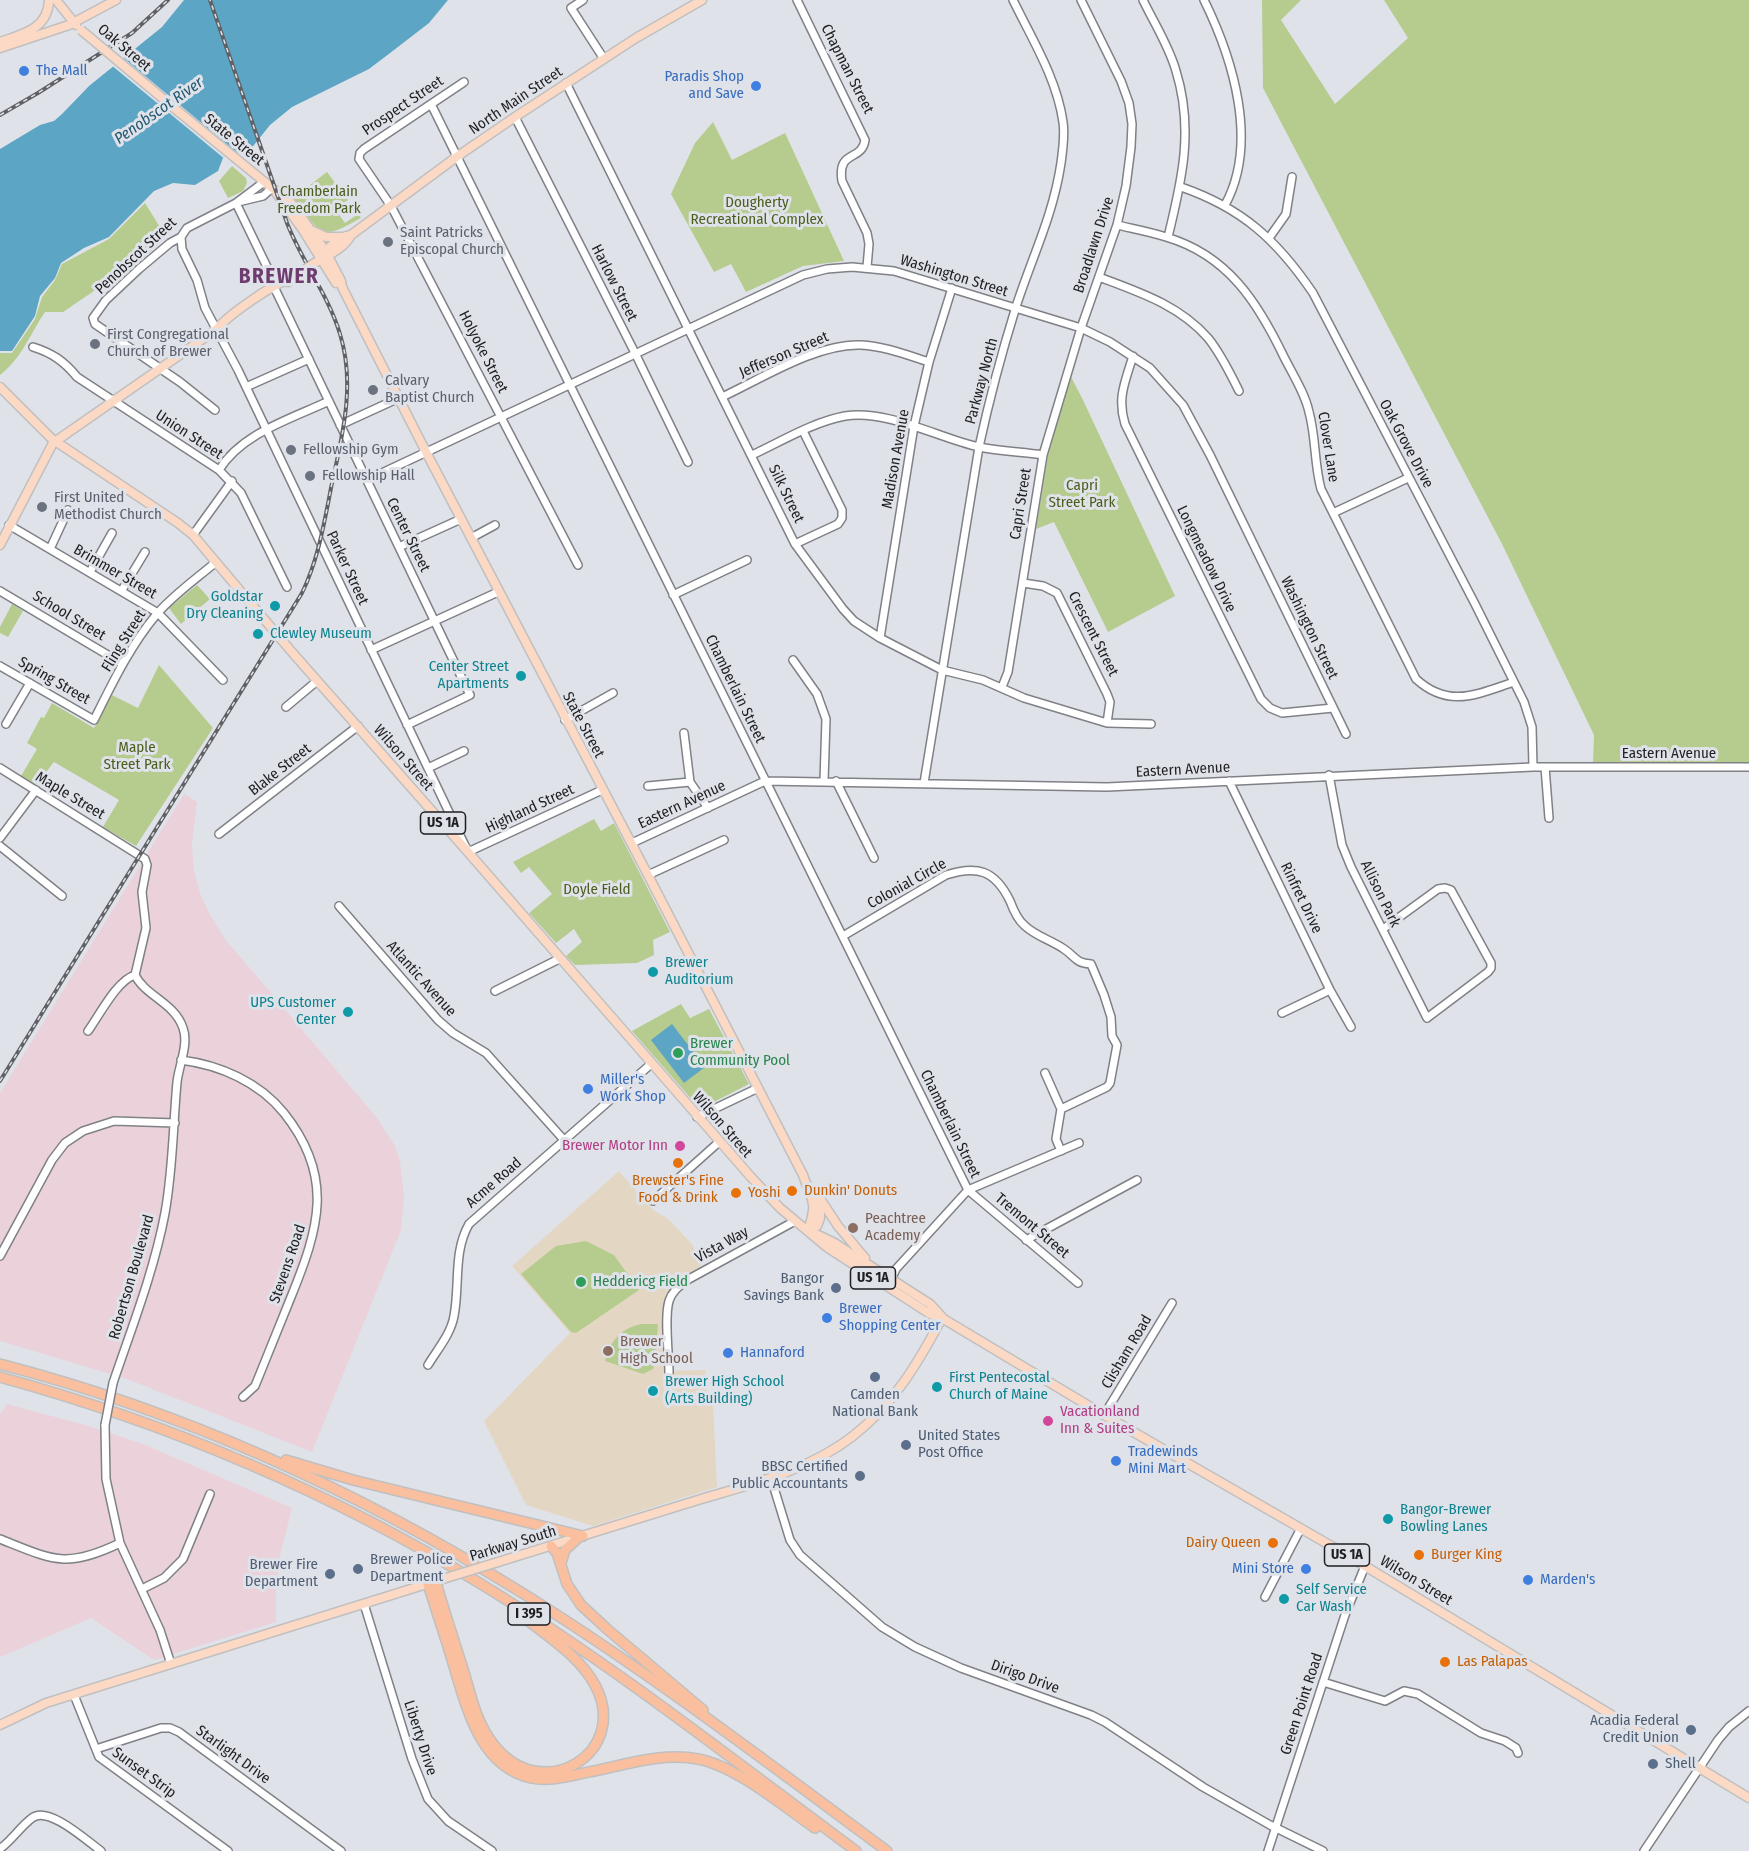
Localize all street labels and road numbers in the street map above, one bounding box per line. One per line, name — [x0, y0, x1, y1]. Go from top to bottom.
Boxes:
street label: Oak Street — [94, 21, 154, 75]
street label: Chapman Street — [817, 21, 877, 117]
street label: North Main Street — [466, 63, 566, 139]
street label: Prospect Street — [359, 72, 447, 140]
street label: State Street — [200, 110, 268, 170]
street label: Broadlawn Drive — [1070, 195, 1118, 295]
street label: Penobscot Street — [92, 214, 180, 298]
street label: Harlow Street — [587, 242, 641, 324]
street label: Washington Street — [898, 251, 1010, 301]
street label: Holyoke Street — [455, 308, 511, 396]
street label: Jefferson Street — [736, 328, 832, 382]
street label: Parkway North — [962, 336, 1002, 426]
street label: Oak Grove Drive — [1375, 397, 1437, 491]
street label: Union Street — [152, 407, 226, 463]
street label: Madison Avenue — [878, 408, 914, 510]
street label: Clover Lane — [1314, 410, 1342, 484]
street label: Silk Street — [764, 462, 808, 526]
street label: Capri Street — [1006, 467, 1036, 541]
street label: Center Street — [382, 495, 434, 575]
street label: Longmeadow Drive — [1172, 503, 1240, 615]
street label: Parker Street — [322, 528, 372, 608]
street label: Brimmer Street — [70, 541, 160, 603]
street label: Washington Street — [1276, 574, 1342, 682]
street label: School Street — [29, 587, 109, 645]
street label: Crescent Street — [1064, 589, 1122, 679]
street label: Fling Street — [98, 607, 150, 675]
street label: Chamberlain Street — [701, 632, 769, 746]
street label: Spring Street — [15, 653, 93, 709]
street label: State Street — [558, 689, 608, 761]
street label: Wilson Street — [369, 721, 437, 795]
street label: Blake Street — [245, 740, 315, 800]
street label: Eastern Avenue — [1622, 745, 1716, 763]
street label: Eastern Avenue — [1135, 759, 1231, 781]
street label: Maple Street — [32, 768, 108, 824]
street label: Eastern Avenue — [635, 777, 729, 833]
street label: Highland Street — [483, 781, 577, 837]
road number: US 1A — [420, 812, 466, 834]
street label: Colonial Circle — [864, 855, 950, 913]
street label: Allison Park — [1356, 858, 1404, 930]
street label: Rinfret Drive — [1276, 860, 1326, 936]
street label: Atlantic Avenue — [382, 937, 460, 1021]
street label: Chamberlain Street — [916, 1067, 984, 1181]
street label: Wilson Street — [688, 1088, 756, 1162]
street label: Acme Road — [462, 1154, 526, 1212]
street label: Tremont Street — [991, 1190, 1073, 1262]
street label: Robertson Boulevard — [106, 1213, 158, 1341]
street label: Stevens Road — [266, 1222, 310, 1306]
street label: Vista Way — [692, 1223, 752, 1267]
road number: US 1A — [850, 1267, 896, 1289]
street label: Clisham Road — [1098, 1312, 1156, 1392]
street label: Parkway South — [468, 1522, 558, 1566]
road number: US 1A — [1324, 1544, 1370, 1566]
street label: Wilson Street — [1376, 1552, 1456, 1610]
road number: I 395 — [508, 1603, 550, 1625]
street label: Green Point Road — [1277, 1651, 1327, 1757]
street label: Dirigo Drive — [988, 1656, 1062, 1698]
street label: Liberty Drive — [399, 1698, 441, 1778]
street label: Starlight Drive — [192, 1722, 274, 1788]
street label: Sunset Strip — [108, 1744, 180, 1802]

